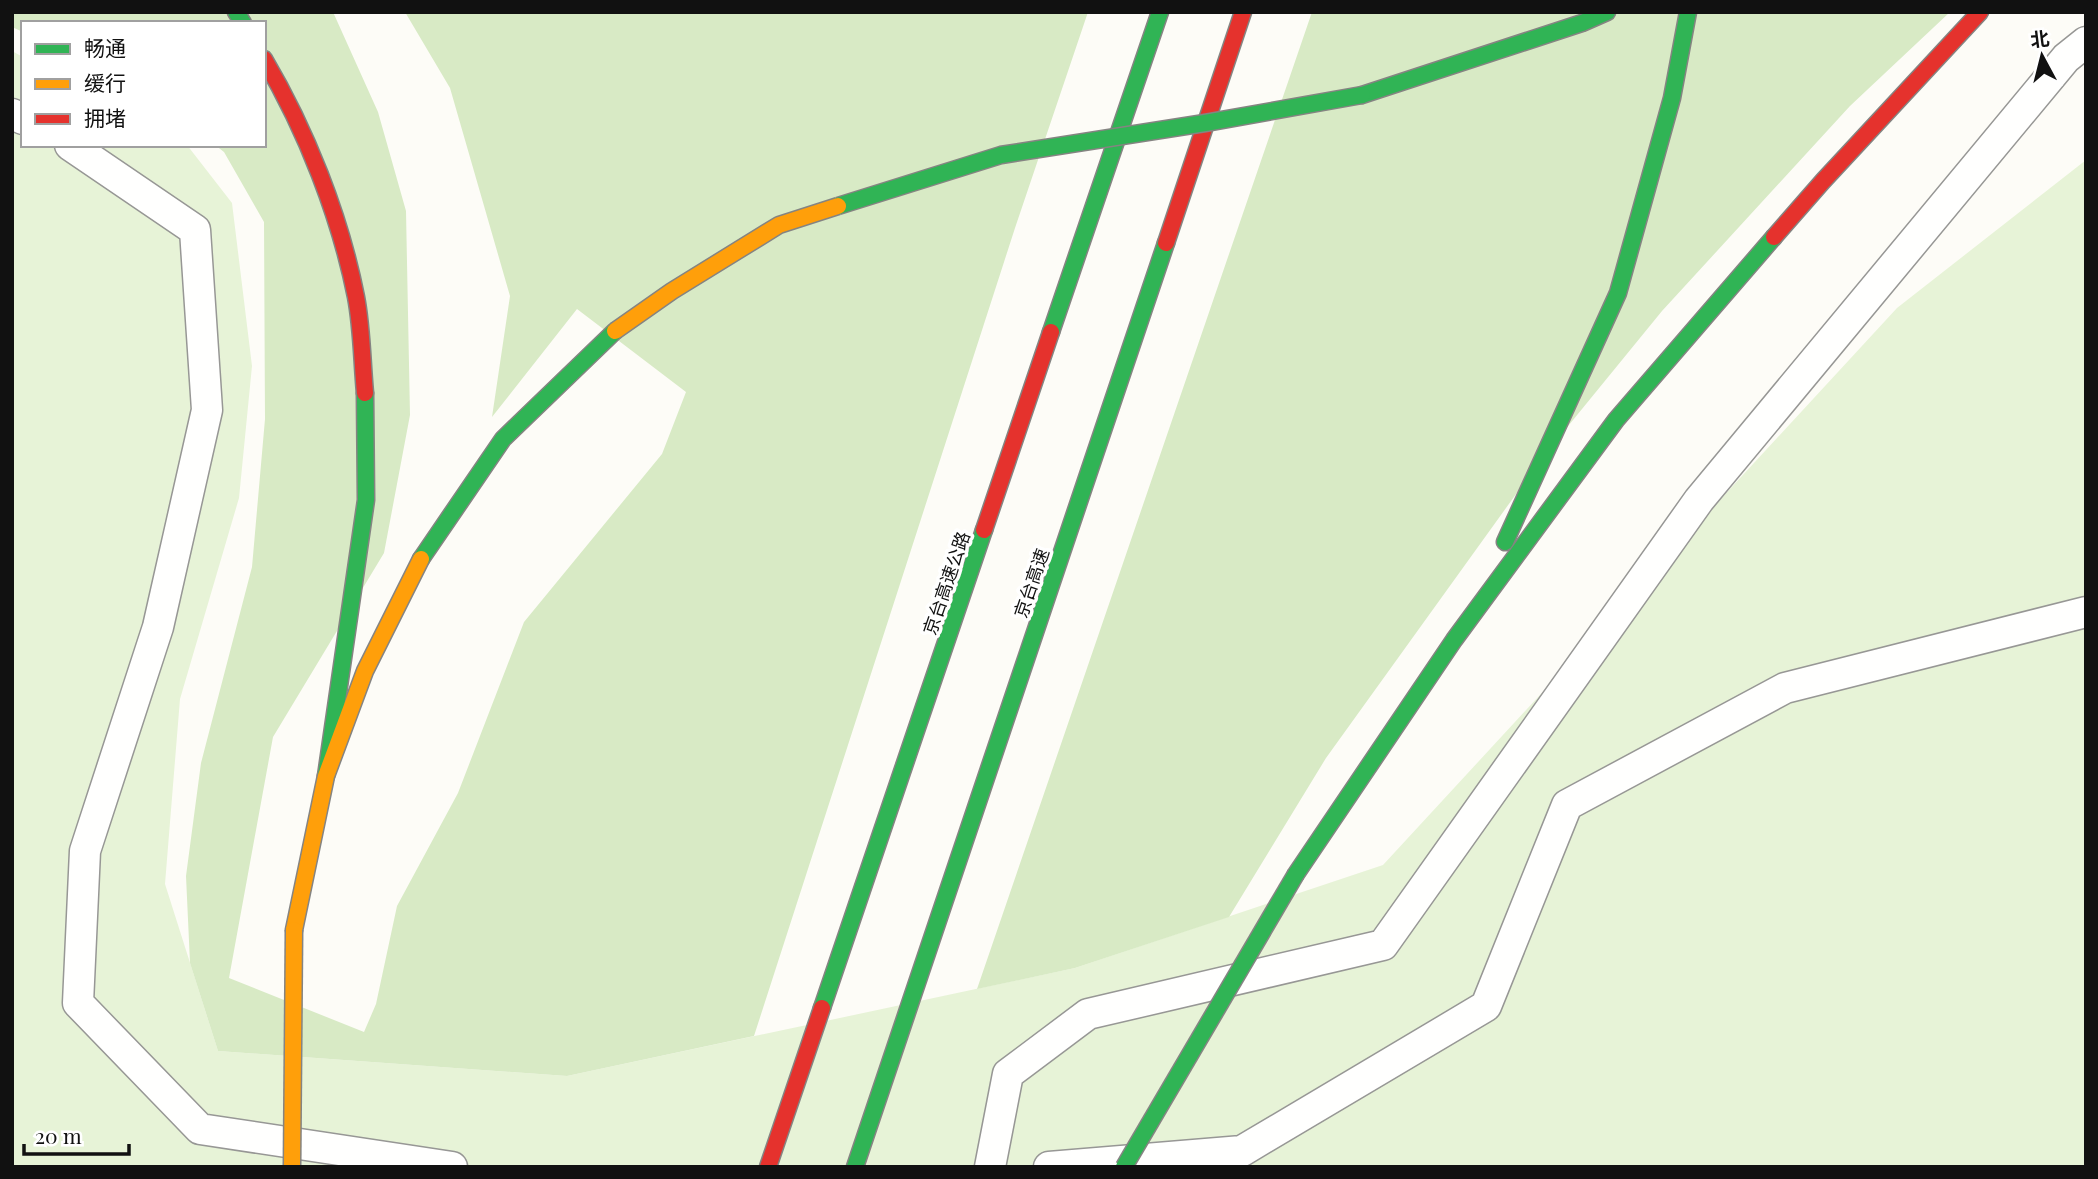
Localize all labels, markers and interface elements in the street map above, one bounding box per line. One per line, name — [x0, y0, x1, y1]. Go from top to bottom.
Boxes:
legend — [21, 21, 266, 147]
north arrow — [2007, 21, 2077, 91]
text: 北 — [2029, 24, 2051, 52]
text: 畅通 — [84, 33, 126, 61]
text: 缓行 — [84, 68, 126, 96]
text: 拥堵 — [84, 103, 126, 131]
street label: 京台高速公路 — [917, 528, 975, 638]
street label: 京台高速 — [1008, 545, 1054, 621]
scale bar — [24, 1112, 130, 1156]
text: 20 m — [35, 1121, 82, 1149]

